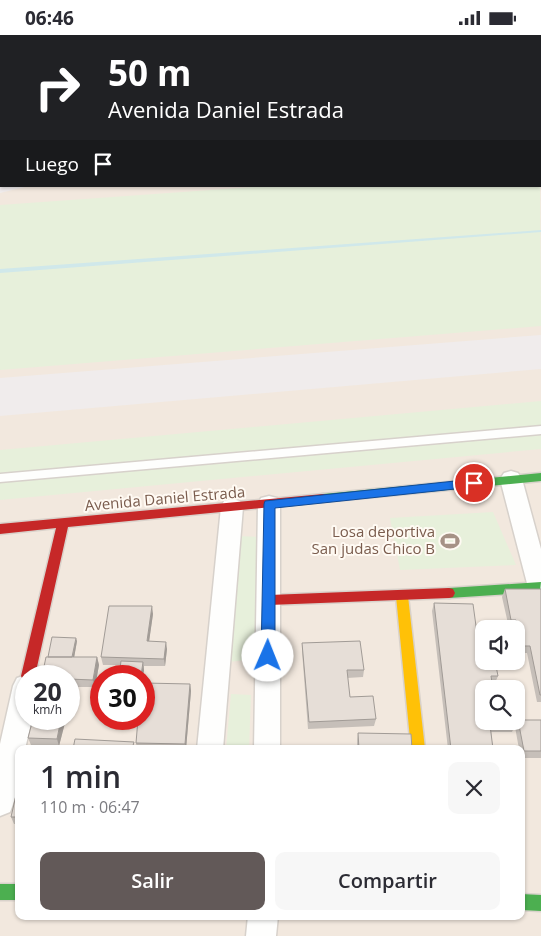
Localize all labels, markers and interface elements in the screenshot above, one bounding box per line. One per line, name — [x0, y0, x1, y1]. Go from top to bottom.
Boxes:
text: 06:46 — [25, 5, 74, 31]
text: 50 m — [108, 49, 191, 96]
icon: right — [25, 55, 90, 120]
text: Avenida Daniel Estrada — [108, 94, 344, 124]
icon: arrive — [89, 150, 117, 178]
text: Luego — [25, 151, 79, 177]
pin — [453, 462, 495, 504]
icon: arrive — [460, 469, 488, 497]
street label: Avenida Daniel Estrada — [84, 481, 246, 515]
place label: Losa deportiva San judas Chico B — [312, 521, 435, 558]
sports icon: Losa deportiva San judas Chico B — [439, 530, 461, 552]
map controls — [475, 620, 525, 730]
button: sound — [475, 620, 525, 670]
position arrow — [241, 629, 293, 681]
speed limit sign: 30 — [90, 665, 155, 730]
text: 20 — [33, 674, 62, 708]
button: search — [475, 680, 525, 730]
text: km/h — [33, 701, 62, 718]
text: 1 min — [40, 756, 121, 797]
button: close — [448, 762, 500, 814]
text: 110 m · 06:47 — [40, 796, 140, 818]
button: Salir — [40, 852, 265, 910]
button: Compartir — [275, 852, 500, 910]

